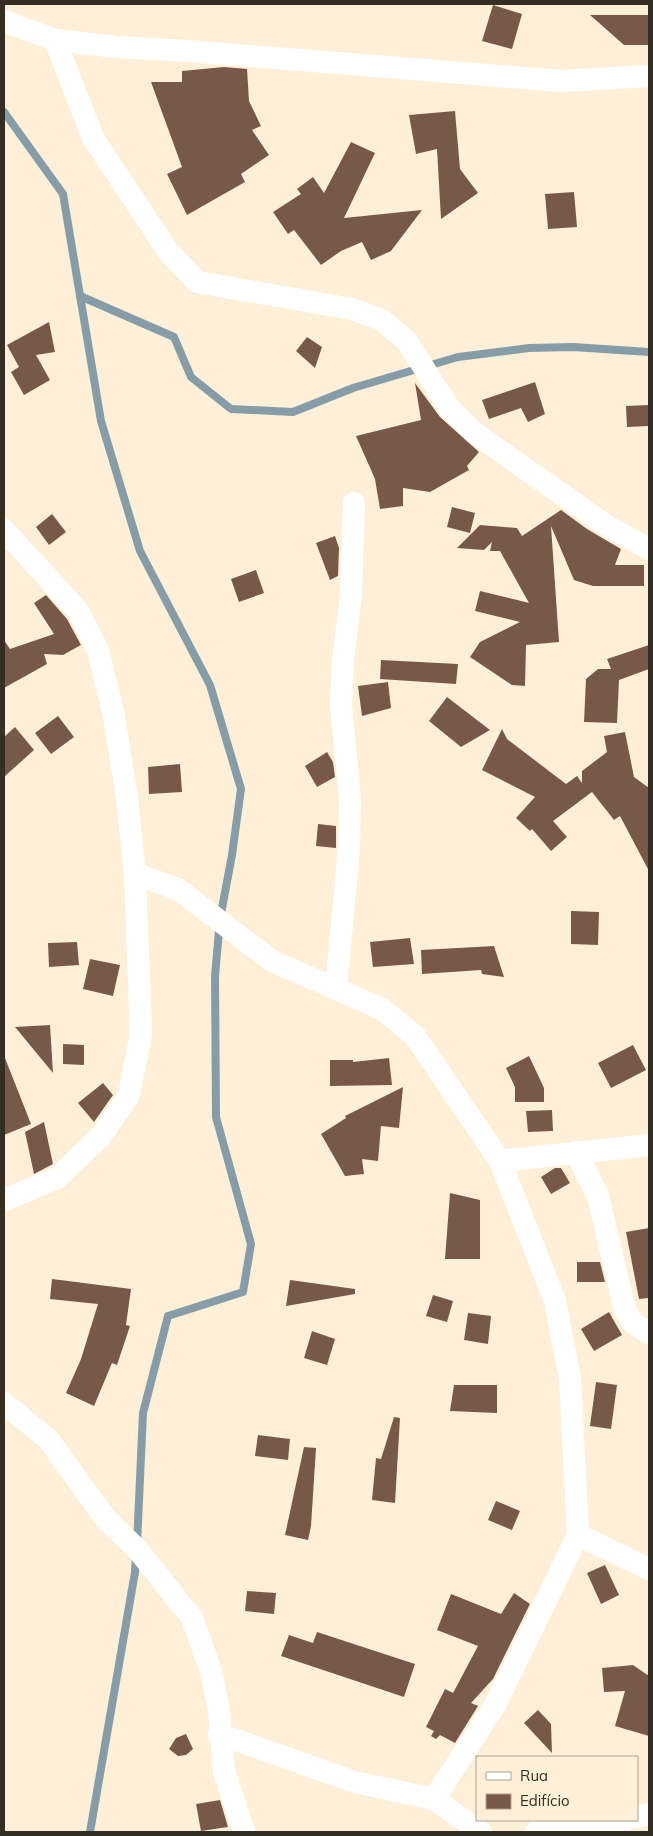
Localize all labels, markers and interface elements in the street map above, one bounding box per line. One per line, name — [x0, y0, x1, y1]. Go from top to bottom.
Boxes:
legend — [476, 1756, 638, 1821]
text: Rua — [520, 1766, 548, 1785]
text: Edifício — [520, 1791, 570, 1810]

